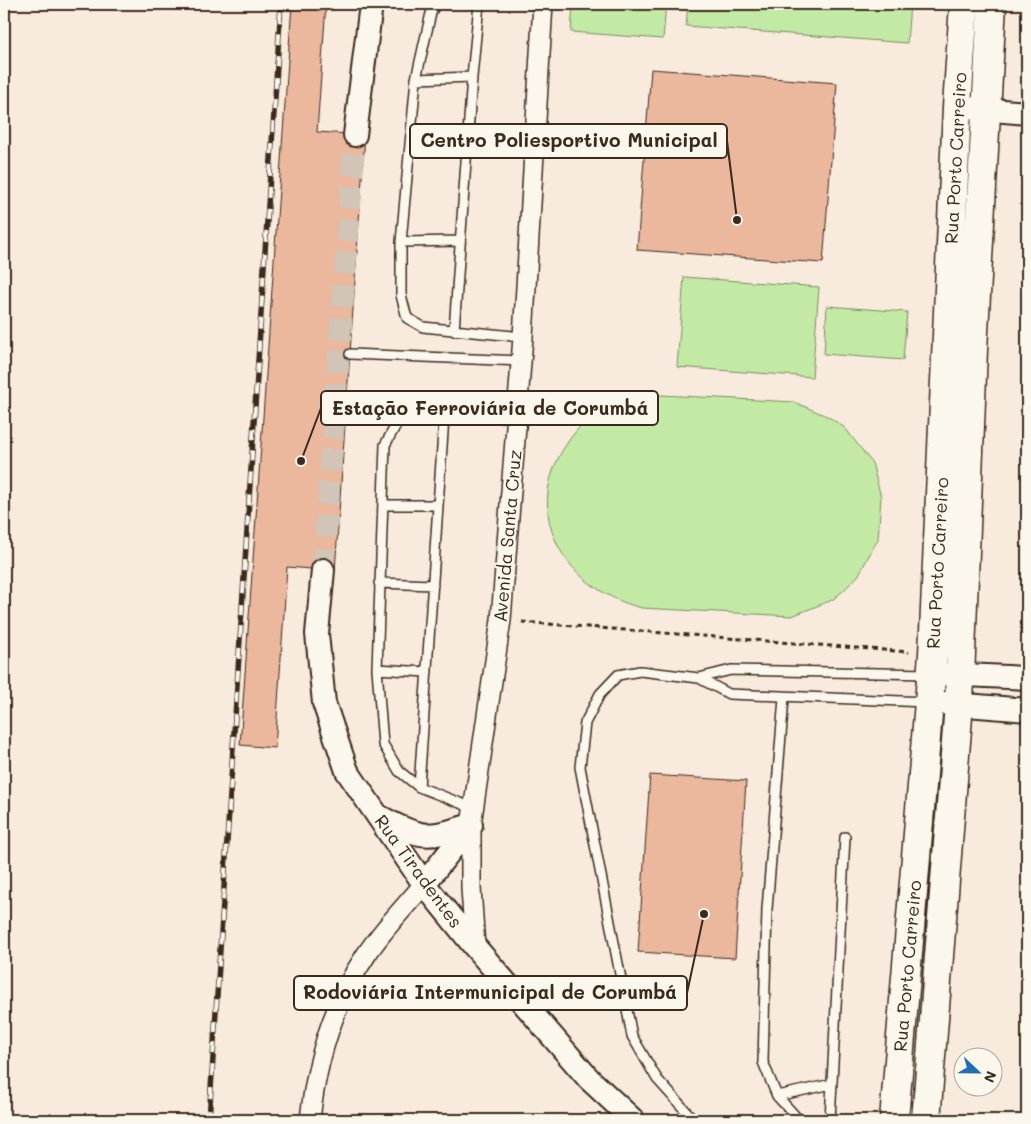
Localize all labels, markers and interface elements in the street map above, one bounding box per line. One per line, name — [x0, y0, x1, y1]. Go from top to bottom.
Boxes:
street label: Rua Porto Carreiro — [939, 71, 971, 244]
callout: Centro Poliesportivo Municipal — [410, 124, 727, 158]
text: Centro Poliesportivo Municipal — [420, 127, 718, 152]
callout: Estação Ferroviária de Corumbá — [321, 391, 658, 425]
text: Estação Ferroviária de Corumbá — [332, 395, 648, 420]
street label: Avenida Santa Cruz — [487, 449, 527, 623]
street label: Rua Porto Carreiro — [921, 476, 953, 649]
street label: Rua Tiradentes — [370, 810, 468, 932]
street label: Rua Porto Carreiro — [888, 879, 926, 1053]
callout: Rodoviária Intermunicipal de Corumbá — [294, 976, 687, 1010]
text: Rodoviária Intermunicipal de Corumbá — [303, 979, 677, 1004]
north arrow — [954, 1046, 1004, 1096]
text: N — [980, 1069, 1001, 1086]

